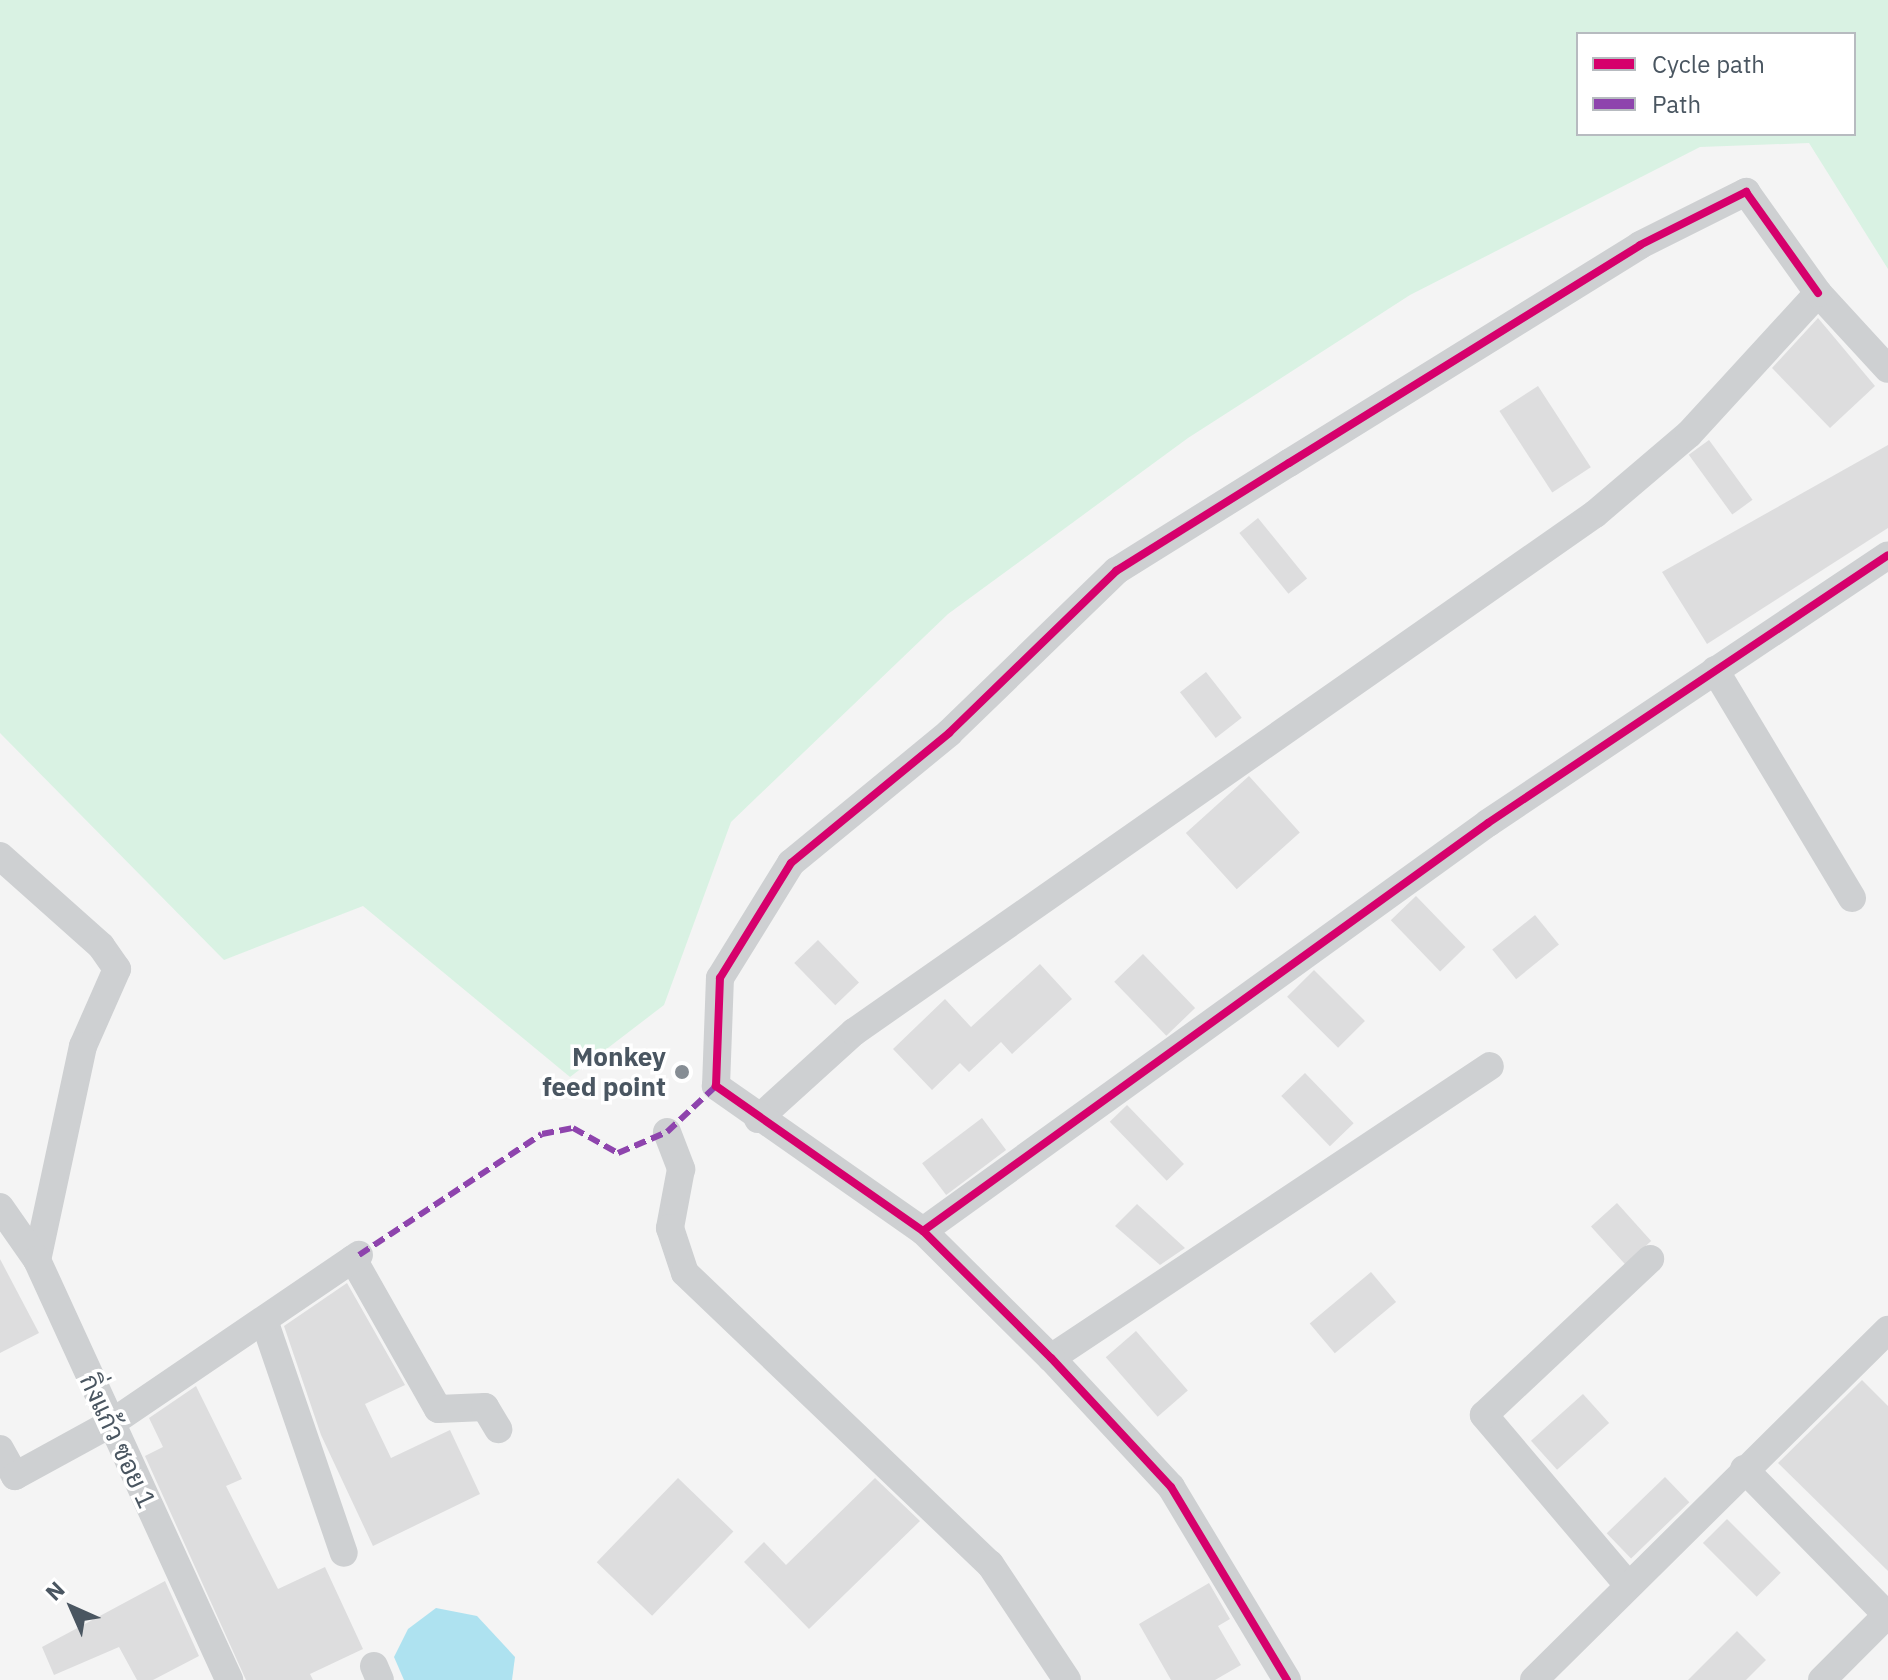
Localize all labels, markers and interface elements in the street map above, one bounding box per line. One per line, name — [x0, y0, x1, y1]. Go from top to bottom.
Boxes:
legend — [1576, 32, 1856, 136]
text: Cycle path — [1652, 48, 1765, 80]
text: Path — [1652, 88, 1701, 120]
place label: Monkey feed point — [542, 1041, 666, 1102]
marker: Monkey feed point — [673, 1063, 691, 1081]
street label: กิ่งแก้ว ซอย 1 — [73, 1369, 163, 1513]
north arrow — [32, 1568, 112, 1648]
text: N — [39, 1575, 71, 1607]

